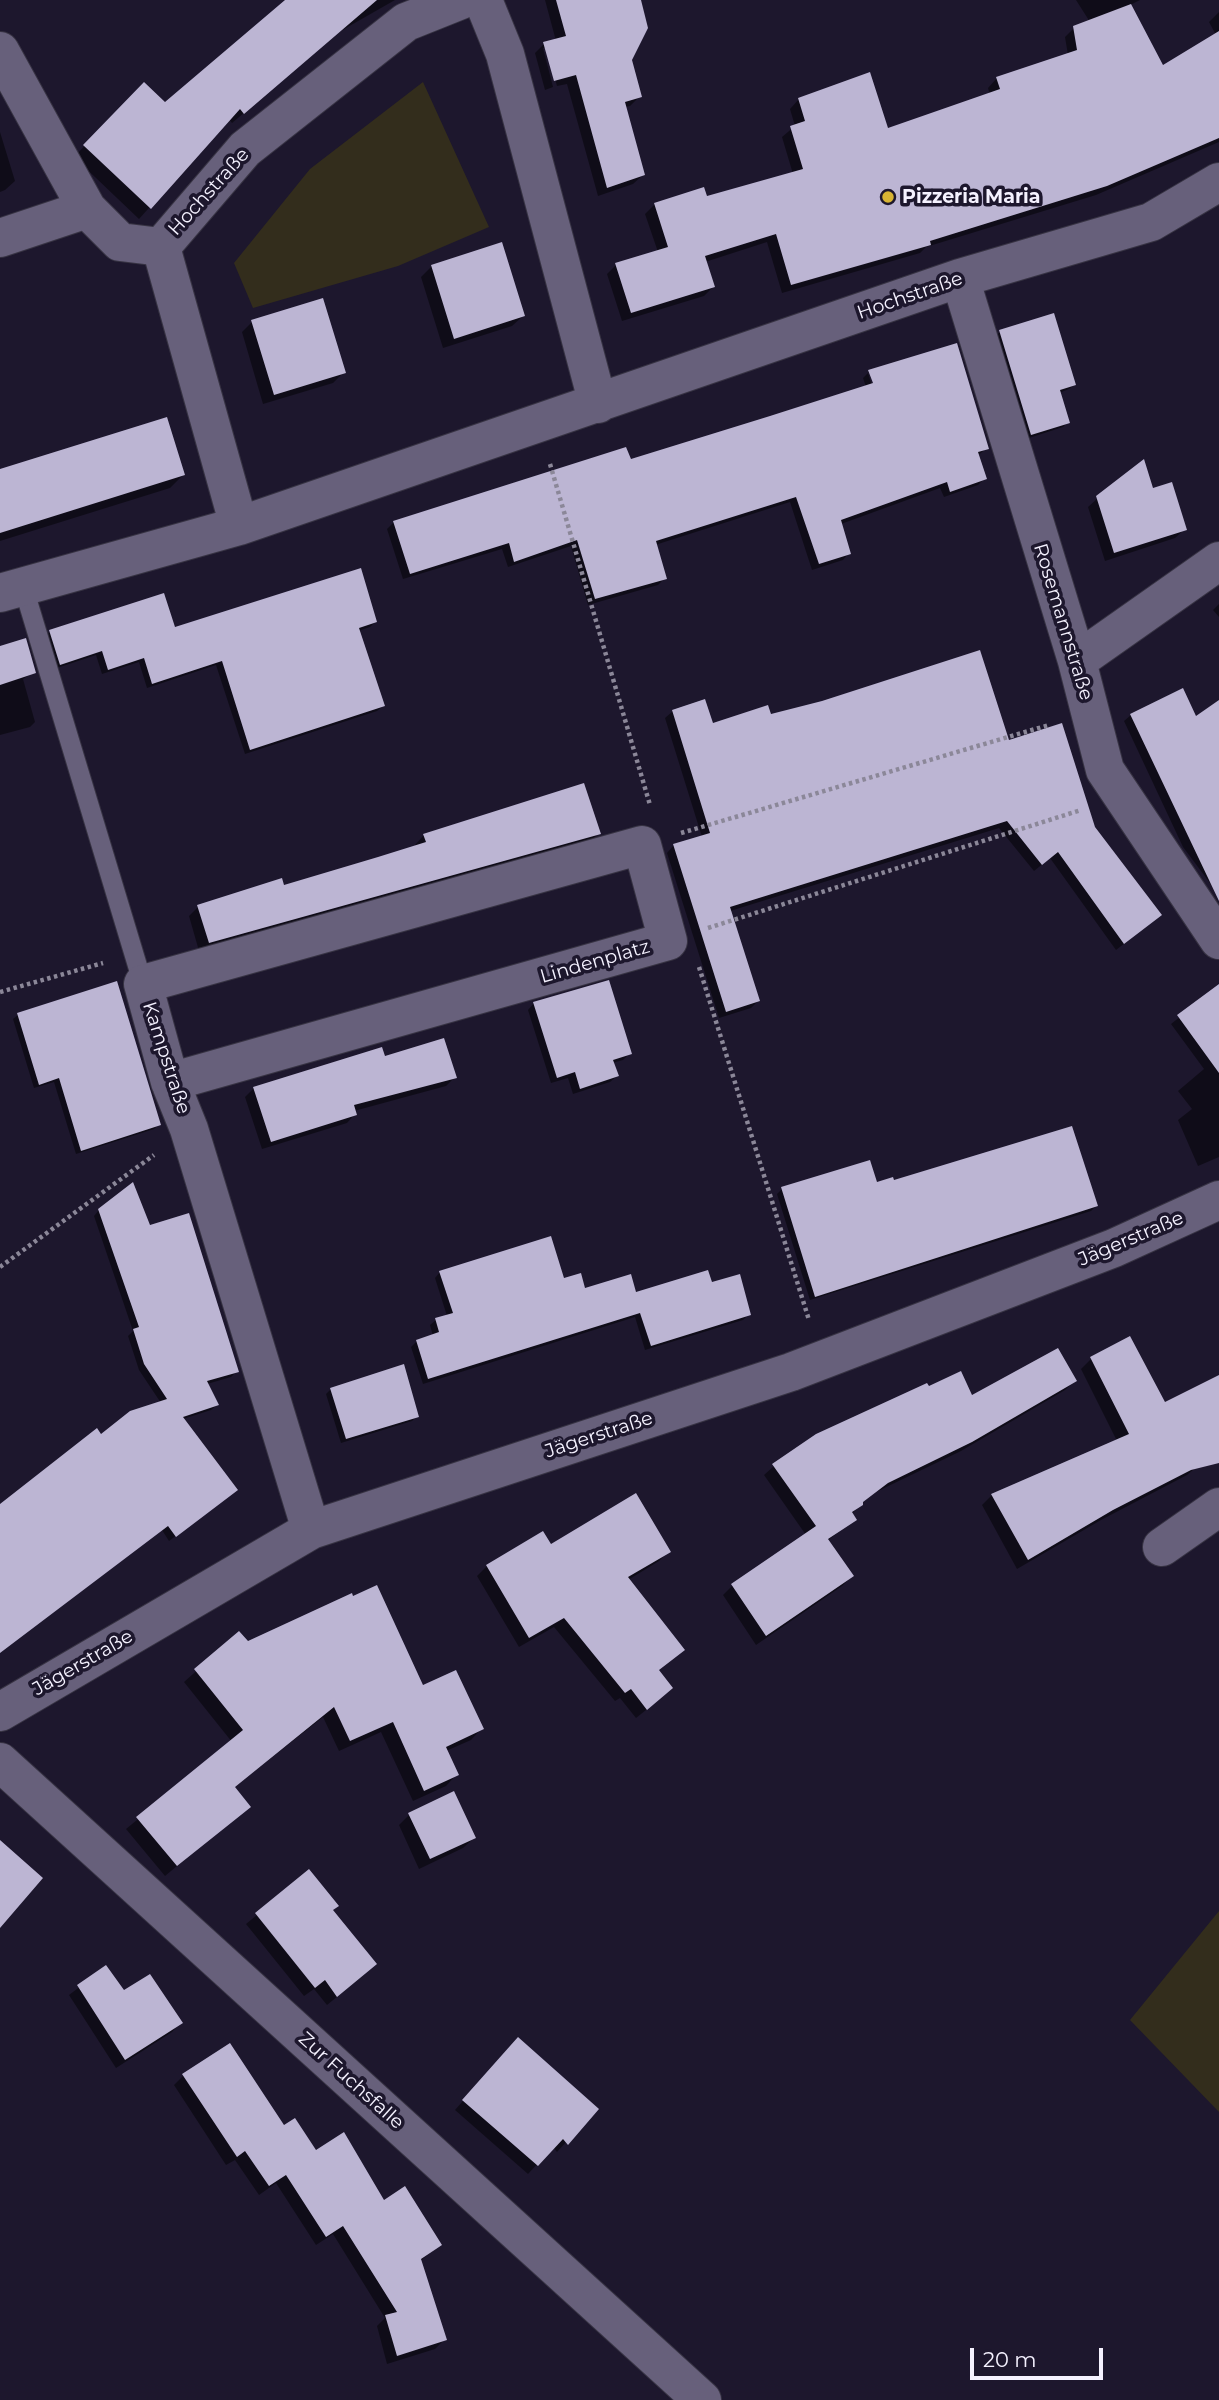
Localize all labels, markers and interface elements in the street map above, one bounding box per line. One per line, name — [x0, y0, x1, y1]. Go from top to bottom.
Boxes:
street label: Hochstraße — [164, 144, 254, 240]
place label: Pizzeria Maria — [902, 186, 1040, 208]
marker: Pizzeria Maria — [880, 189, 896, 205]
street label: Hochstraße — [854, 267, 966, 325]
street label: Rosemannstraße — [1028, 541, 1098, 703]
street label: Lindenplatz — [538, 935, 652, 989]
street label: Kampstraße — [137, 999, 195, 1117]
street label: Jägerstraße — [1075, 1207, 1187, 1271]
street label: Jägerstraße — [542, 1407, 656, 1463]
street label: Jägerstraße — [29, 1625, 137, 1701]
street label: Zur Fuchsfalle — [294, 2028, 408, 2134]
scale bar — [974, 2334, 1107, 2378]
text: 20 m — [983, 2347, 1037, 2372]

